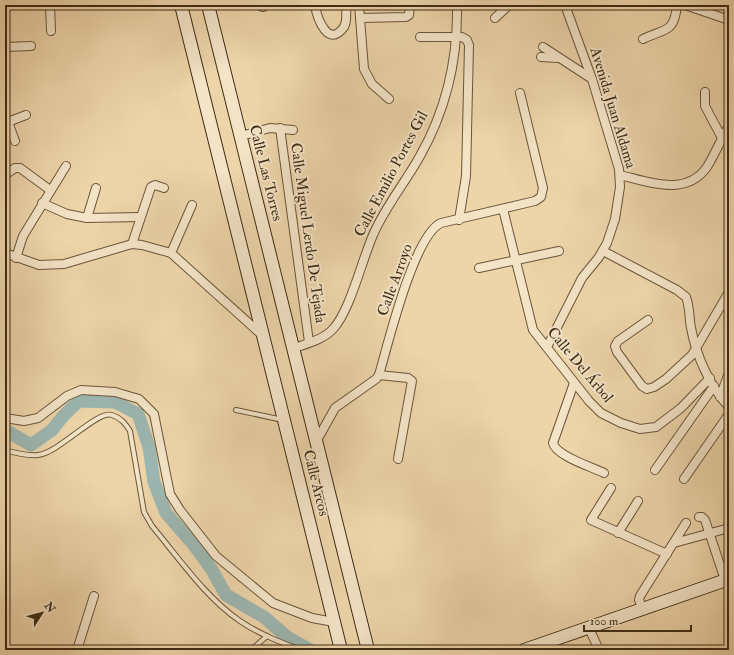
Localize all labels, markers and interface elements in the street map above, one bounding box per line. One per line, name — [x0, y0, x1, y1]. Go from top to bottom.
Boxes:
street label: Avenida Juan Aldama — [584, 44, 641, 172]
street label: Calle Emilio Portes Gil — [350, 108, 432, 240]
street label: Calle Las Torres — [245, 123, 287, 223]
street label: Calle Miguel Lerdo De Tejada — [286, 142, 330, 325]
street label: Calle Arroyo — [373, 241, 417, 319]
street label: Calle Del Árbol — [543, 322, 619, 407]
street label: Calle Arcos — [299, 448, 333, 518]
north arrow — [22, 593, 62, 633]
text: N — [41, 599, 59, 616]
scale bar — [584, 607, 691, 633]
text: 100 m — [590, 614, 619, 629]

